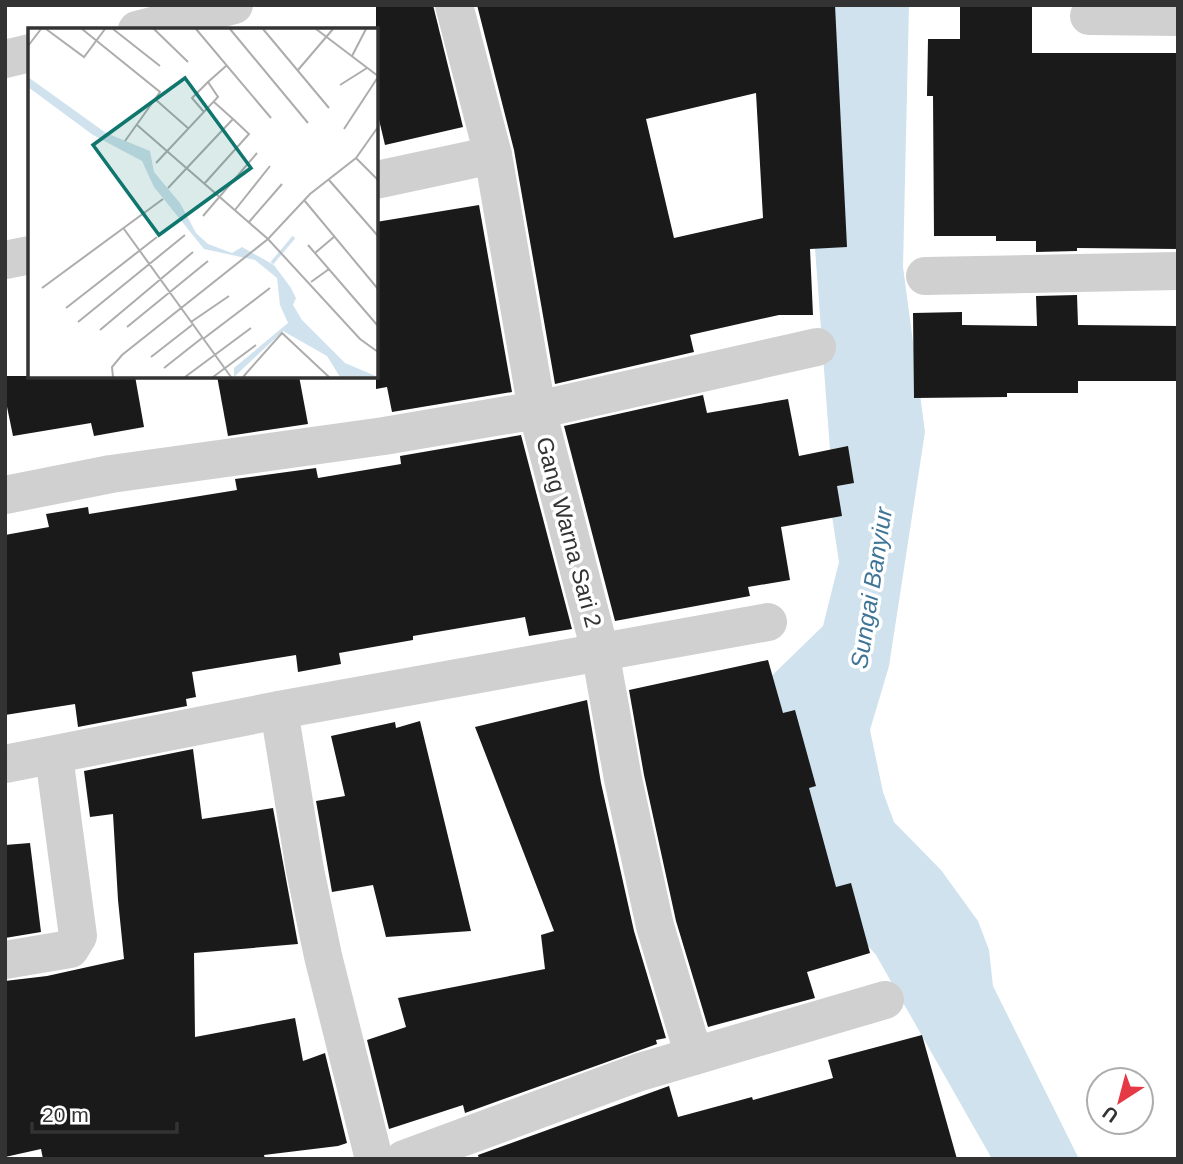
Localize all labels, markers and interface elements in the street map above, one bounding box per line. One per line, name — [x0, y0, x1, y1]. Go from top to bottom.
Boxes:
inset map — [28, 28, 378, 378]
street label: Gang Warna Sari 2 — [531, 434, 607, 630]
water label: Sungai Banyiur — [845, 505, 897, 671]
north arrow — [1085, 1066, 1155, 1136]
scale bar — [32, 1090, 177, 1134]
text: U — [1099, 1102, 1122, 1127]
text: 20 m — [42, 1103, 89, 1126]

